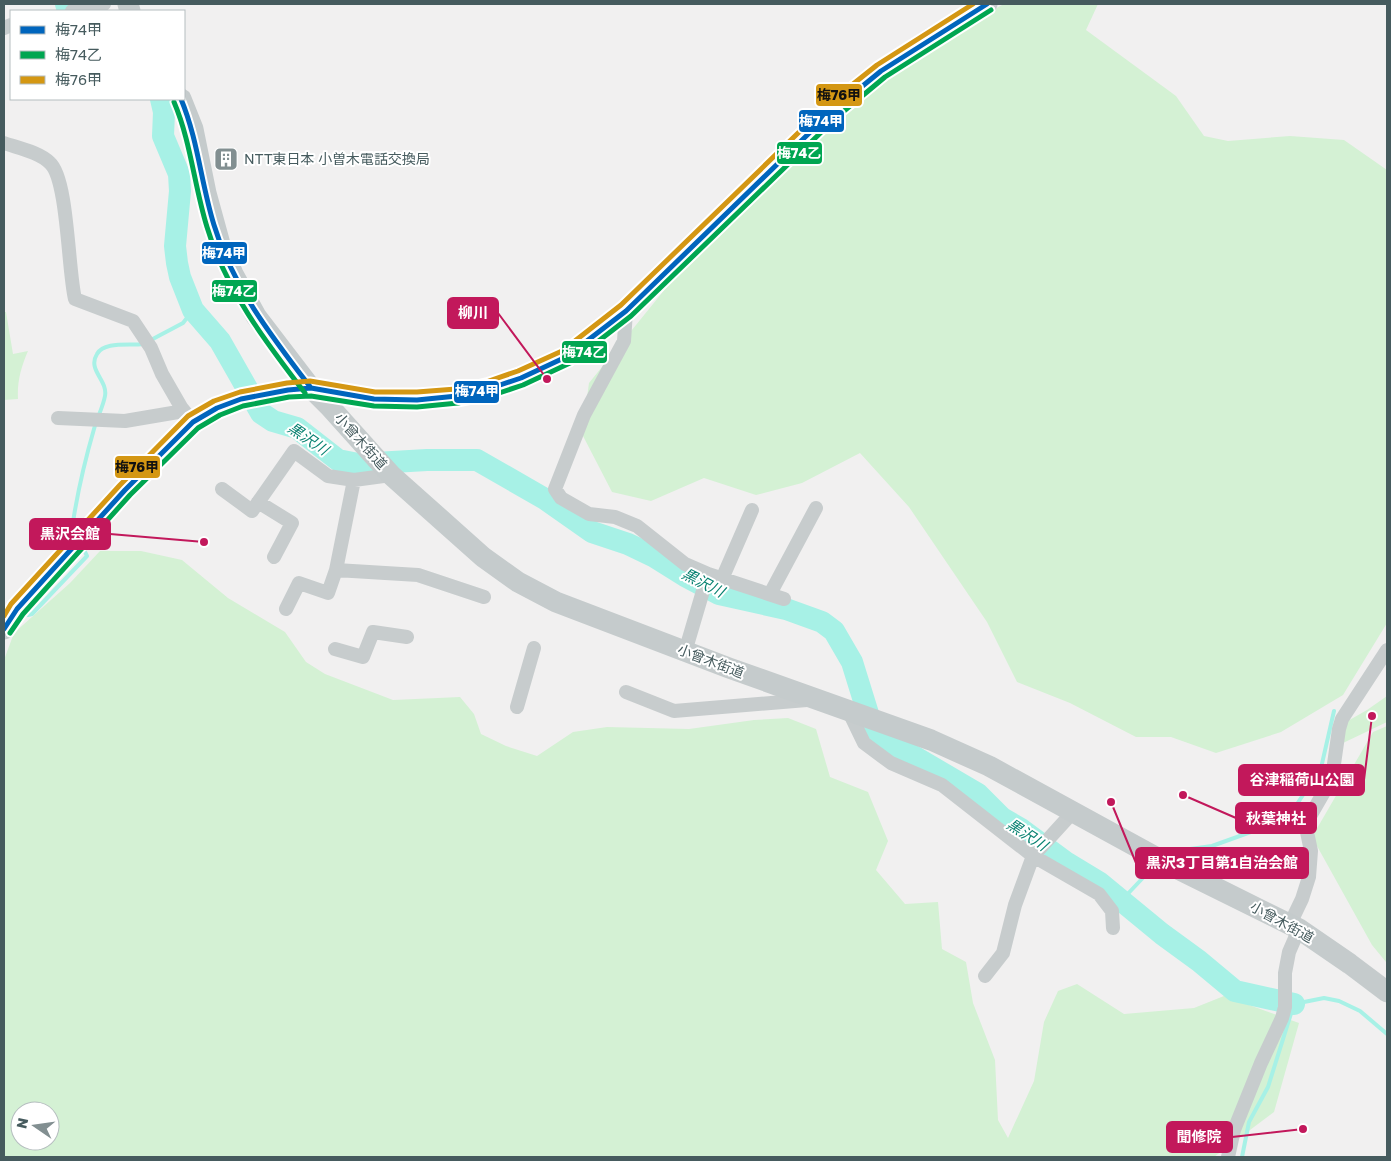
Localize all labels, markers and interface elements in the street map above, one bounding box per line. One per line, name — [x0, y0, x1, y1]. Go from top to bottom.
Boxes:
legend — [10, 10, 185, 100]
text: 梅74甲 — [55, 20, 102, 38]
text: 梅74乙 — [55, 45, 102, 63]
text: 梅76甲 — [55, 70, 102, 88]
line badge: 梅76甲 — [815, 83, 863, 107]
text: 梅76甲 — [817, 86, 861, 103]
line badge: 梅74甲 — [798, 109, 845, 133]
text: 梅74甲 — [799, 112, 843, 129]
line badge: 梅74乙 — [776, 141, 823, 165]
text: 梅74乙 — [777, 144, 821, 161]
building icon: NTT東日本 小曽木電話交換局 — [213, 146, 239, 172]
place label: NTT東日本 小曽木電話交換局 — [244, 150, 430, 167]
line badge: 梅74甲 — [201, 241, 248, 265]
text: 梅74甲 — [202, 244, 246, 261]
line badge: 梅74乙 — [211, 279, 258, 303]
text: 梅74乙 — [212, 282, 256, 299]
callout: 柳川 — [448, 298, 498, 328]
text: 柳川 — [458, 303, 488, 321]
line badge: 梅74乙 — [561, 340, 608, 364]
text: 梅74乙 — [562, 343, 606, 360]
line badge: 梅74甲 — [453, 380, 500, 404]
text: 梅74甲 — [455, 382, 499, 399]
street label: 小曾木街道 — [332, 409, 391, 472]
water label: 黒沢川 — [285, 418, 334, 459]
line badge: 梅76甲 — [114, 455, 161, 479]
text: 梅76甲 — [115, 458, 159, 475]
callout: 黒沢会館 — [30, 519, 110, 549]
text: 黒沢会館 — [40, 524, 100, 542]
water label: 黒沢川 — [679, 564, 729, 601]
street label: 小曾木街道 — [675, 640, 747, 681]
callout: 谷津稲荷山公園 — [1239, 765, 1364, 795]
text: 谷津稲荷山公園 — [1249, 770, 1355, 788]
callout: 秋葉神社 — [1236, 803, 1316, 833]
text: 秋葉神社 — [1246, 809, 1306, 827]
water label: 黒沢川 — [1004, 814, 1053, 855]
callout: 黒沢3丁目第1自治会館 — [1136, 848, 1308, 878]
text: 黒沢3丁目第1自治会館 — [1146, 853, 1298, 871]
street label: 小曾木街道 — [1248, 897, 1317, 946]
north arrow — [10, 1101, 60, 1151]
text: N — [12, 1116, 31, 1130]
callout: 聞修院 — [1167, 1122, 1232, 1152]
text: 聞修院 — [1176, 1127, 1222, 1145]

